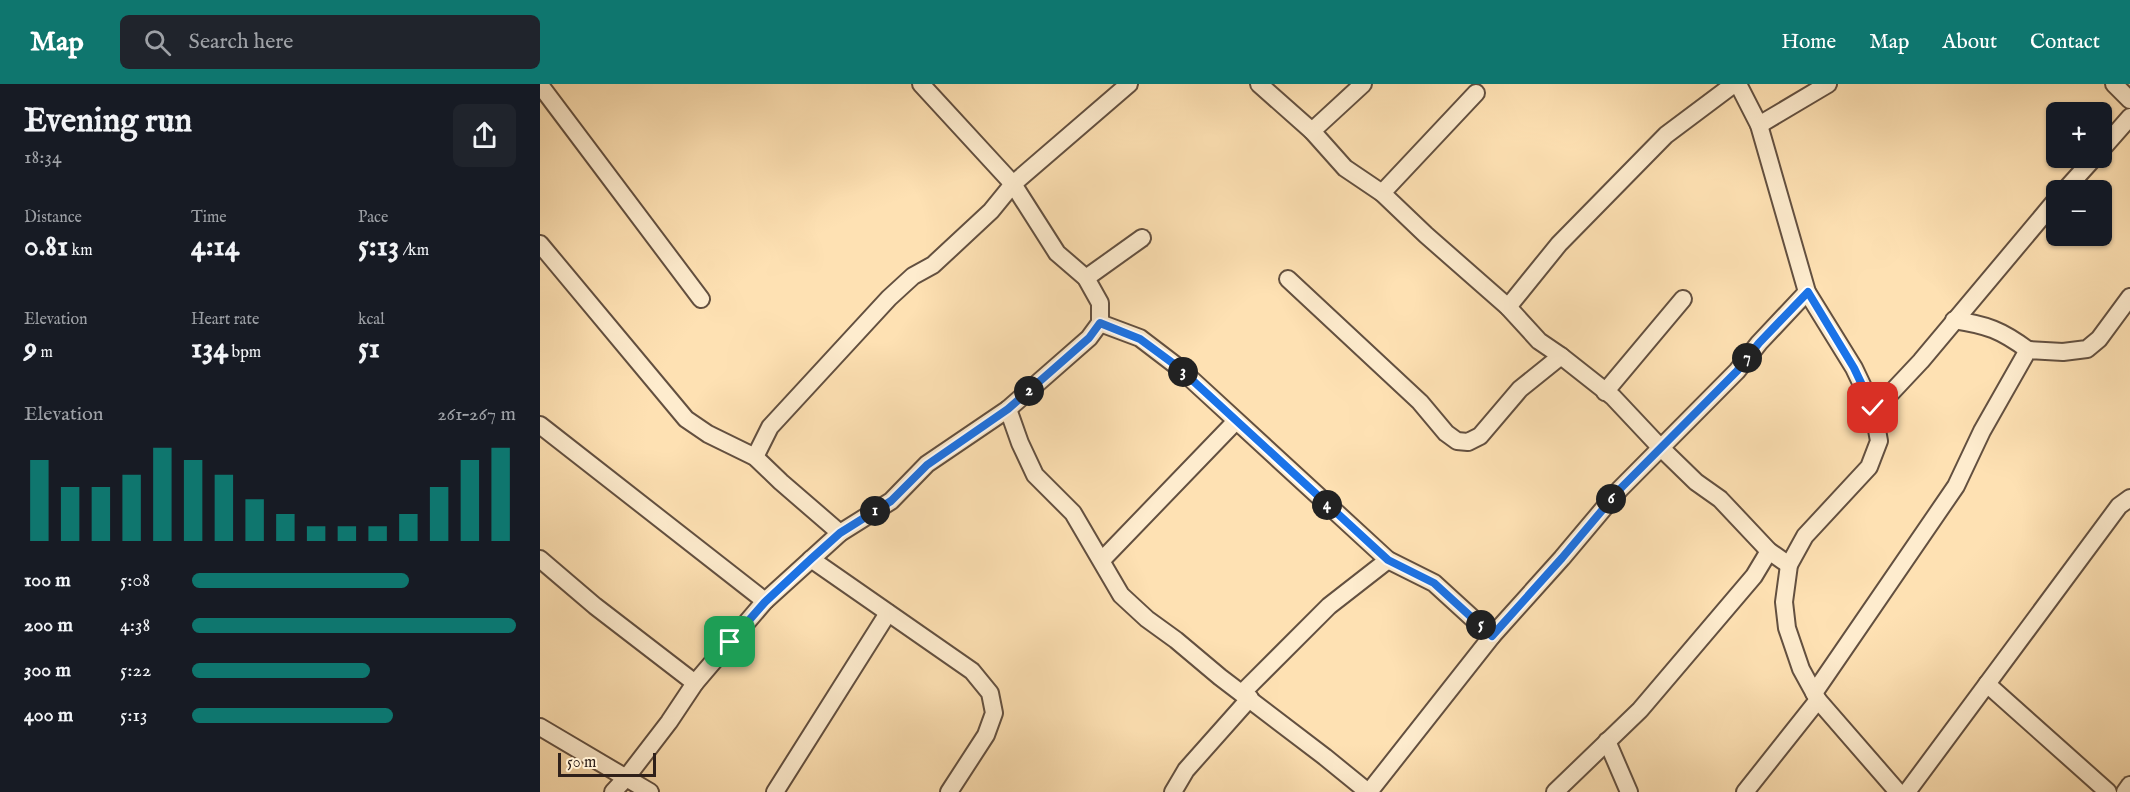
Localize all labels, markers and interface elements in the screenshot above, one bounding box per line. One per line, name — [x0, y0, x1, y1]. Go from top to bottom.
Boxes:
search box — [120, 15, 540, 69]
text: Map — [30, 25, 84, 60]
icon: search — [141, 26, 174, 59]
text: Search here — [189, 28, 293, 56]
text: Home — [1781, 29, 1836, 56]
text: Map — [1869, 29, 1909, 56]
text: About — [1942, 29, 1997, 56]
text: Contact — [2030, 29, 2100, 56]
text: Evening run — [24, 101, 192, 143]
map controls — [2046, 102, 2112, 246]
button: + — [2046, 102, 2112, 168]
button: share — [453, 104, 516, 167]
text: 18:34 — [24, 145, 62, 170]
button: − — [2046, 180, 2112, 246]
text: Distance — [24, 208, 82, 228]
text: Time — [191, 208, 227, 228]
text: Pace — [358, 208, 388, 228]
text: 0.81 — [24, 228, 68, 266]
text: 4:14 — [191, 228, 240, 266]
text: 5:13 — [358, 228, 399, 266]
text: km — [68, 241, 93, 261]
text: /km — [399, 241, 429, 261]
text: Elevation — [24, 310, 87, 330]
text: Heart rate — [191, 310, 259, 330]
text: kcal — [358, 310, 385, 330]
text: 9 — [24, 330, 37, 368]
text: 134 — [191, 330, 228, 368]
text: 51 — [358, 330, 380, 368]
text: m — [37, 343, 53, 363]
text: bpm — [228, 343, 261, 363]
pin: 7 — [1732, 343, 1762, 373]
text: 7 — [1743, 348, 1751, 368]
pin: 3 — [1168, 357, 1198, 387]
text: 3 — [1180, 362, 1186, 382]
pin: 2 — [1014, 376, 1044, 406]
text: 2 — [1025, 381, 1033, 401]
pin — [1847, 382, 1898, 433]
icon: check — [1856, 391, 1889, 424]
text: Elevation — [24, 402, 103, 427]
text: 261–267 m — [437, 402, 516, 427]
pin: 6 — [1596, 484, 1626, 514]
text: 6 — [1608, 489, 1614, 509]
pin: 4 — [1312, 490, 1342, 520]
text: 4 — [1323, 495, 1331, 515]
pin: 1 — [860, 496, 890, 526]
text: 1 — [872, 501, 878, 521]
text: 100 m — [24, 568, 71, 593]
text: 5:08 — [120, 568, 150, 593]
pin: 5 — [1466, 610, 1496, 640]
text: 200 m — [24, 613, 73, 638]
text: 4:38 — [120, 613, 150, 638]
text: 5 — [1478, 615, 1484, 635]
pin — [704, 616, 755, 667]
icon: arrive — [713, 625, 746, 658]
text: 300 m — [24, 658, 71, 683]
text: 5:22 — [120, 658, 151, 683]
text: 400 m — [24, 703, 73, 728]
text: 5:13 — [120, 703, 147, 728]
scale bar — [558, 750, 656, 778]
text: 50 m — [567, 753, 596, 773]

